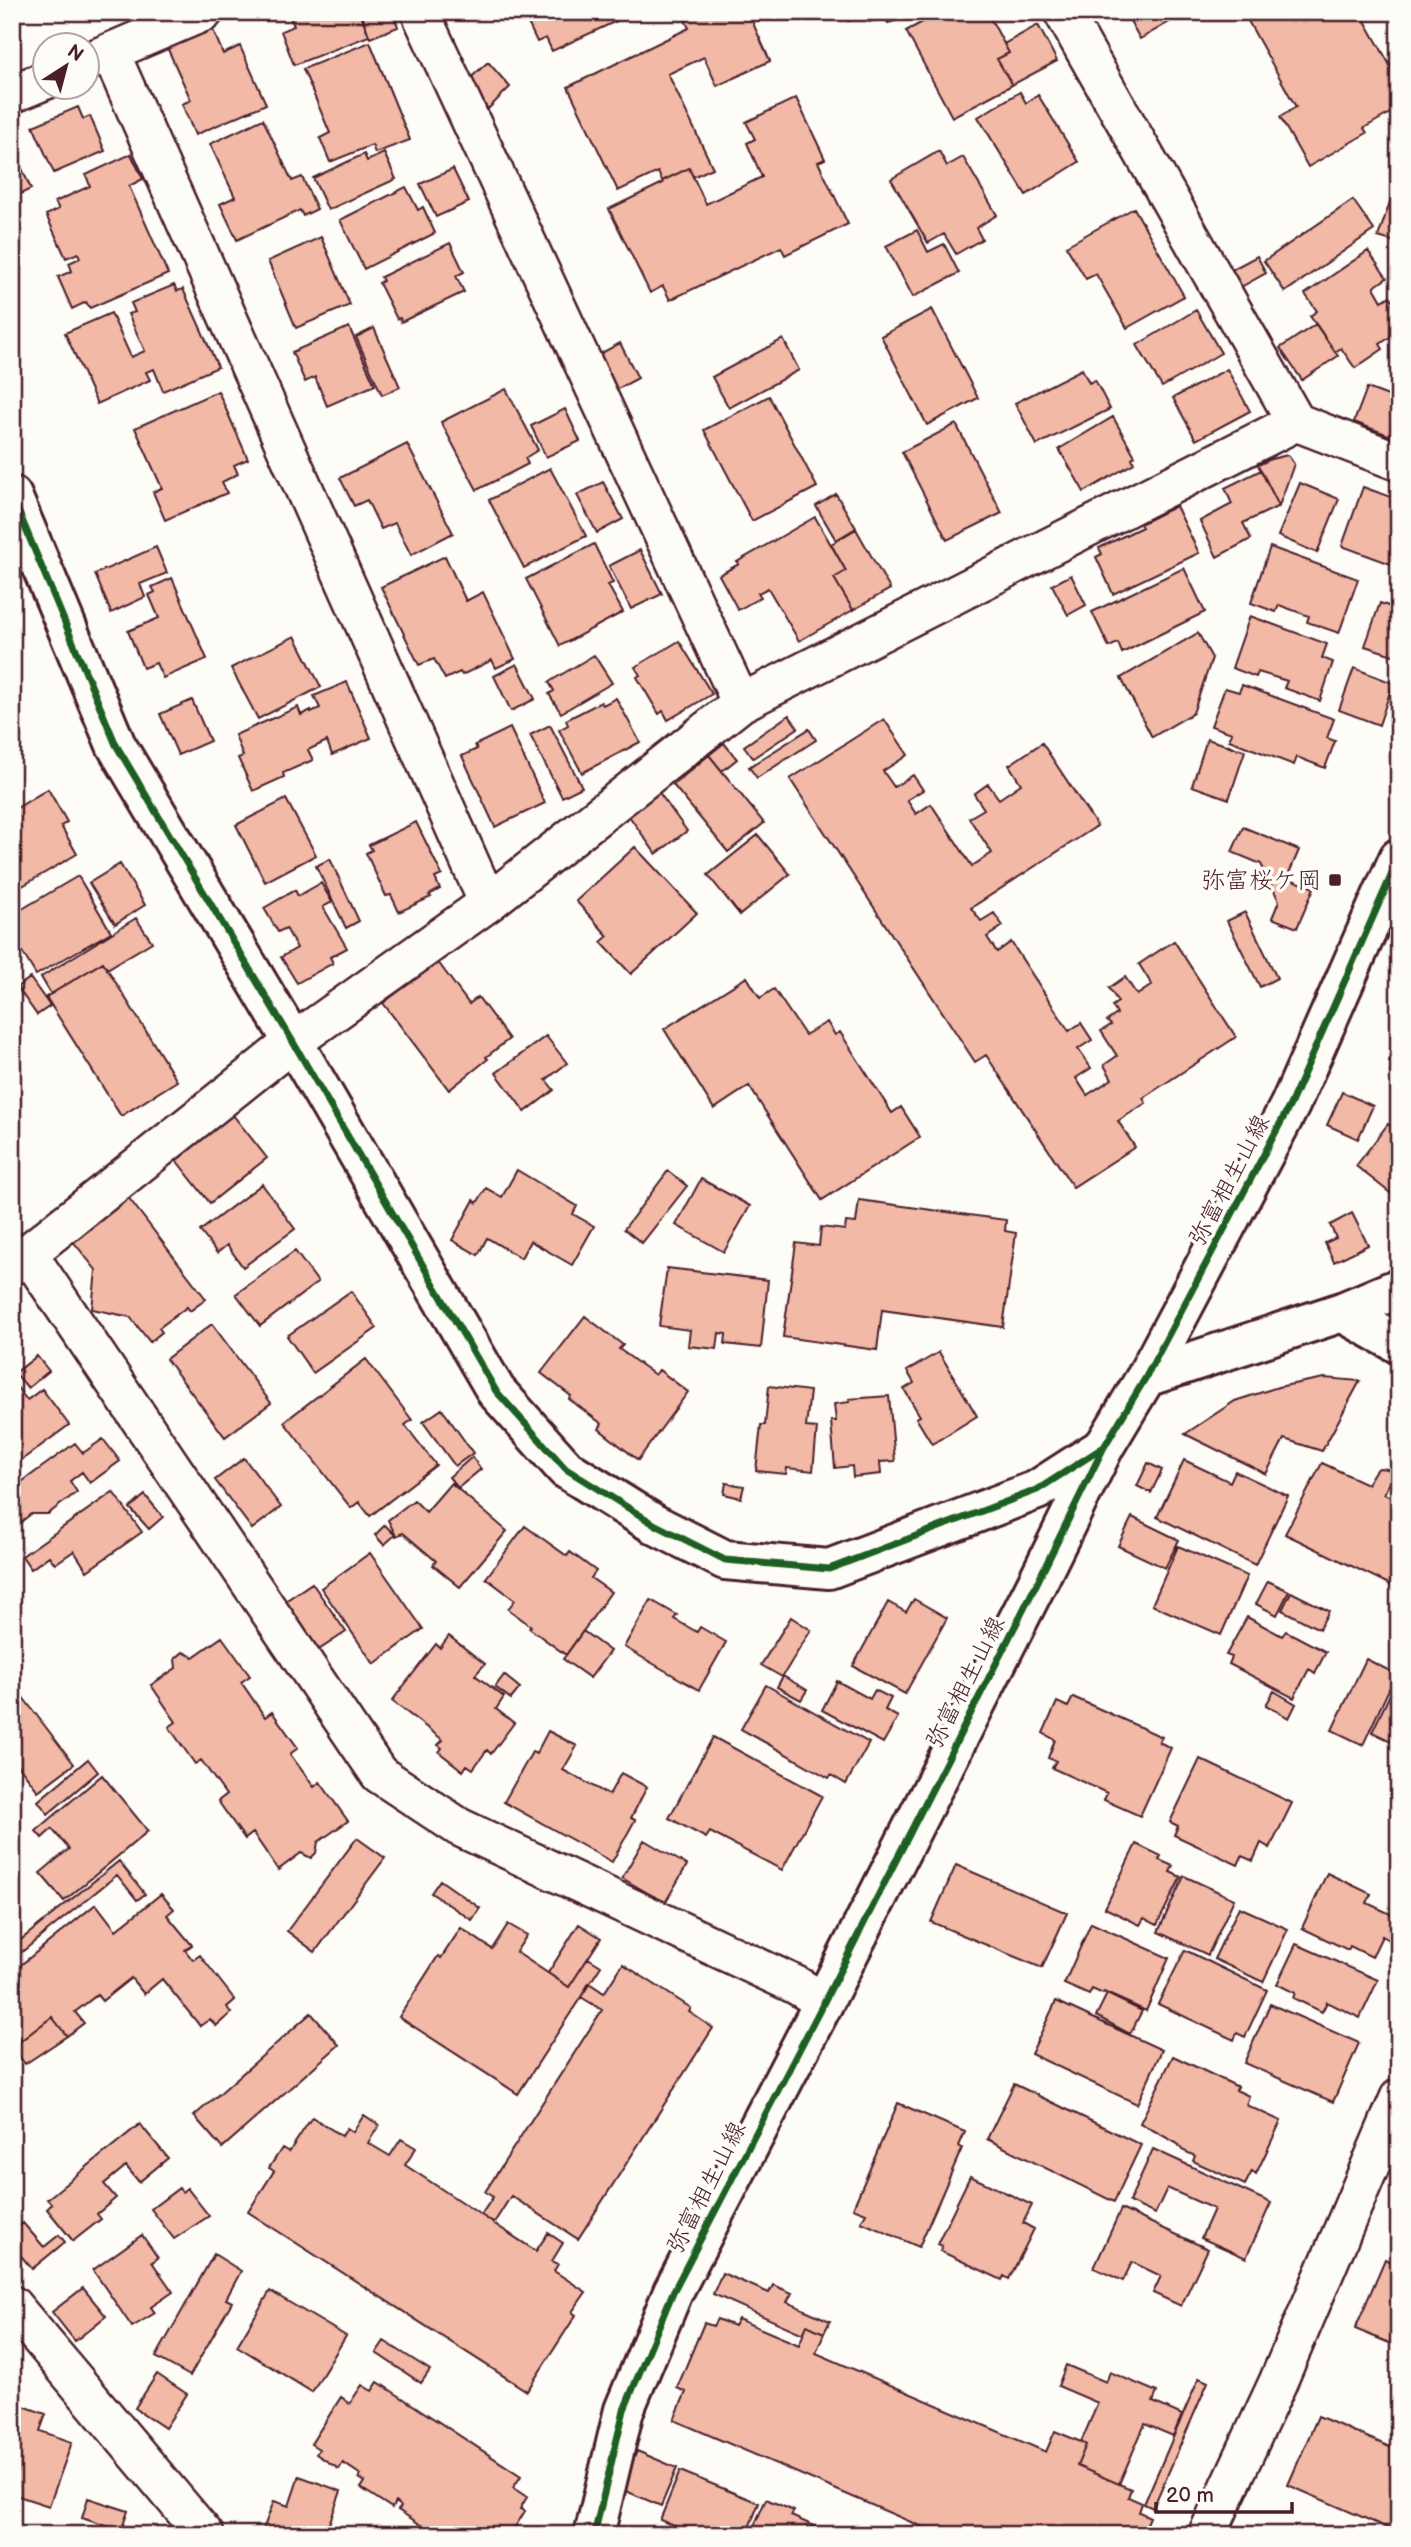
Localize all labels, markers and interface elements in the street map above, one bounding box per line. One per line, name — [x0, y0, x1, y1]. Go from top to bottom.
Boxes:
north arrow — [32, 32, 102, 102]
text: N — [63, 40, 88, 67]
place label: 弥富桜ケ岡 — [1201, 866, 1321, 895]
marker: 弥富桜ケ岡 — [1327, 872, 1343, 888]
street label: 弥富相生山線 — [1183, 1110, 1276, 1251]
street label: 弥富相生山線 — [920, 1611, 1011, 1753]
street label: 弥富相生山線 — [661, 2116, 752, 2258]
scale bar — [1156, 2470, 1292, 2514]
text: 20 m — [1166, 2483, 1214, 2508]

